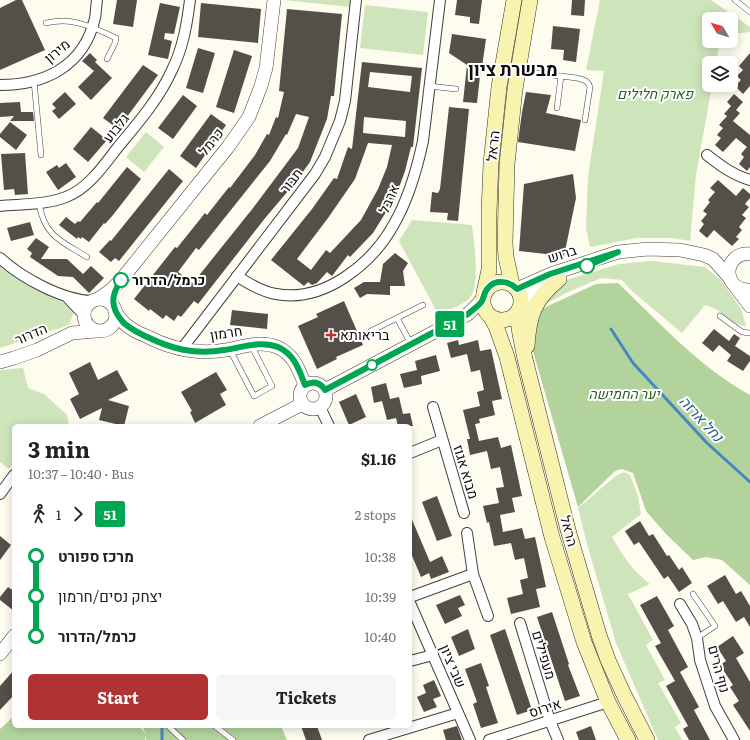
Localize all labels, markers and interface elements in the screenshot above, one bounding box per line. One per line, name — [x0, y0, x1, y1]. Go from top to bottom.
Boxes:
north arrow — [702, 12, 738, 48]
map controls — [702, 12, 738, 92]
street label: מירון — [39, 34, 74, 67]
district label: מבשרת ציון — [468, 55, 558, 82]
button: layers — [702, 56, 738, 92]
park label: פארק חלילים — [617, 83, 694, 103]
street label: גלבוע — [97, 109, 133, 146]
street label: כרמל — [193, 123, 227, 160]
street label: הראל — [480, 129, 504, 162]
street label: תבור — [274, 164, 306, 197]
street label: ארבל — [373, 181, 403, 217]
street label: ברוש — [545, 239, 579, 267]
unlabelled marker — [579, 258, 595, 274]
place label: כרמל/הדרור — [132, 269, 205, 289]
marker: כרמל/הדרור — [113, 272, 129, 288]
line badge: 51 — [432, 311, 468, 337]
text: 51 — [443, 314, 457, 334]
street label: הדרור — [11, 317, 50, 349]
street label: חרמון — [208, 320, 243, 344]
place label: בריאותא — [340, 324, 390, 344]
marker: בריאותא — [325, 329, 337, 341]
unlabelled marker — [366, 359, 378, 371]
park label: יער החמישה — [588, 383, 661, 403]
water label: נחל ארזה — [675, 390, 731, 448]
text: 3 min — [28, 432, 90, 465]
street label: מבוא אגוז — [449, 442, 485, 501]
text: $1.16 — [361, 447, 396, 470]
text: 10:37 – 10:40 · Bus — [28, 464, 134, 483]
icon: walk — [28, 503, 50, 525]
icon: forward — [67, 503, 89, 525]
text: 51 — [103, 504, 117, 524]
text: 1 — [56, 505, 61, 524]
text: 2 stops — [355, 505, 396, 524]
street label: הראל — [556, 513, 584, 548]
text: מרכז ספורט — [58, 544, 134, 567]
text: 10:38 — [365, 547, 396, 566]
text: יצחק נסים/חרמון — [58, 584, 162, 607]
text: 10:39 — [365, 587, 396, 606]
text: כרמל/הדרור — [58, 624, 137, 647]
text: 10:40 — [364, 627, 396, 646]
street label: מעפילים — [528, 628, 562, 682]
street label: שבי ציון — [436, 641, 472, 690]
street label: נוף הרים — [704, 643, 736, 695]
button: Start — [28, 674, 208, 720]
button: Tickets — [216, 674, 396, 720]
street label: אירוס — [526, 692, 564, 722]

